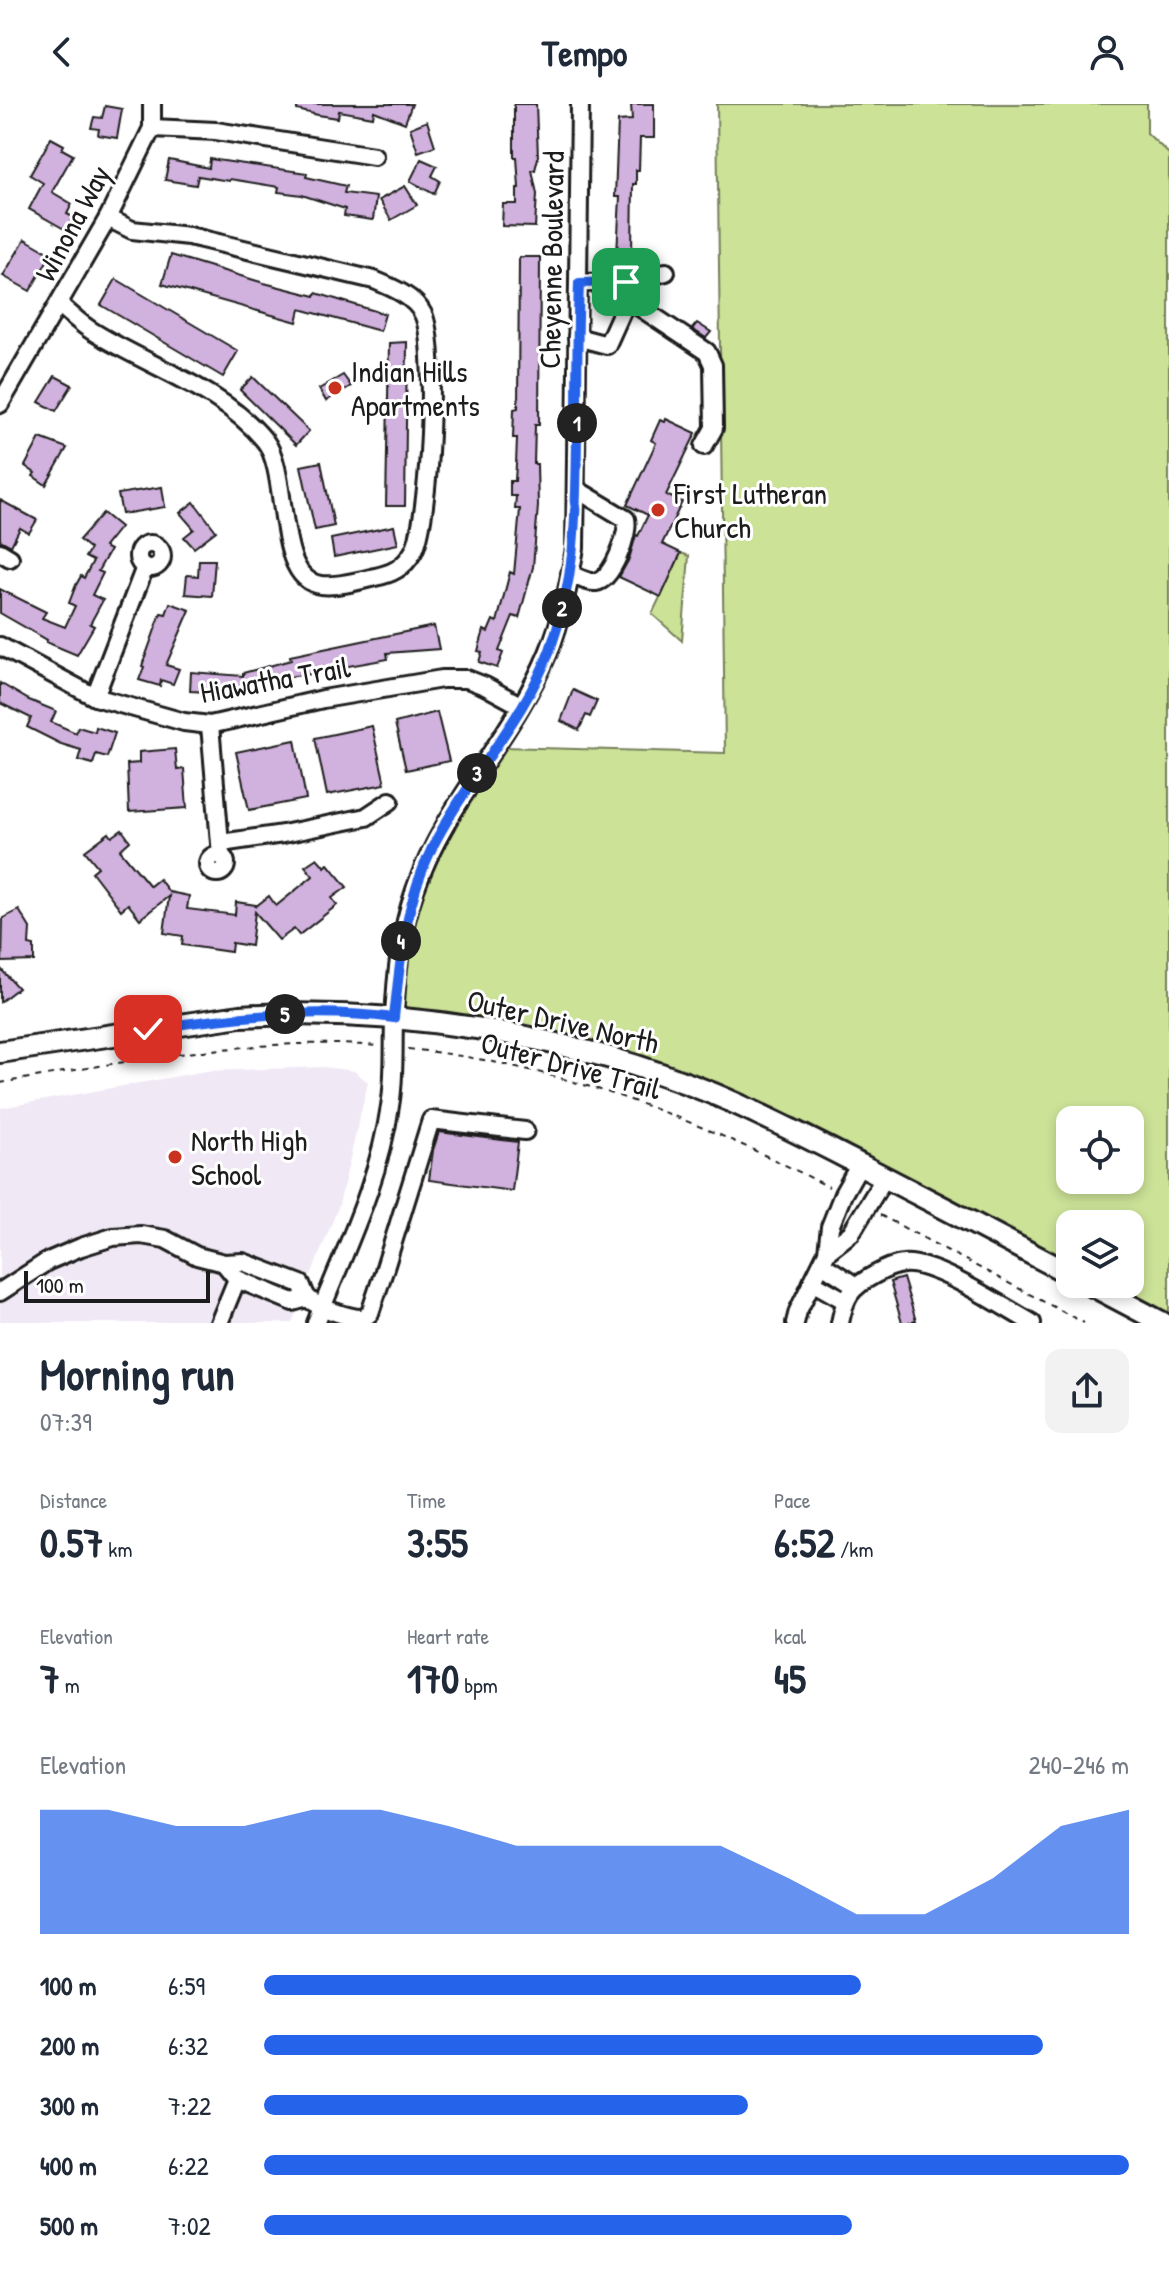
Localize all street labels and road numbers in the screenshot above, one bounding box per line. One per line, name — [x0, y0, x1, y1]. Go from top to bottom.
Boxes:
street label: Cheyenne Boulevard — [529, 150, 573, 369]
street label: Winona Way — [25, 158, 119, 288]
street label: Hiawatha Trail — [197, 646, 353, 712]
street label: Outer Drive North — [463, 980, 663, 1062]
street label: Outer Drive Trail — [477, 1022, 665, 1108]

